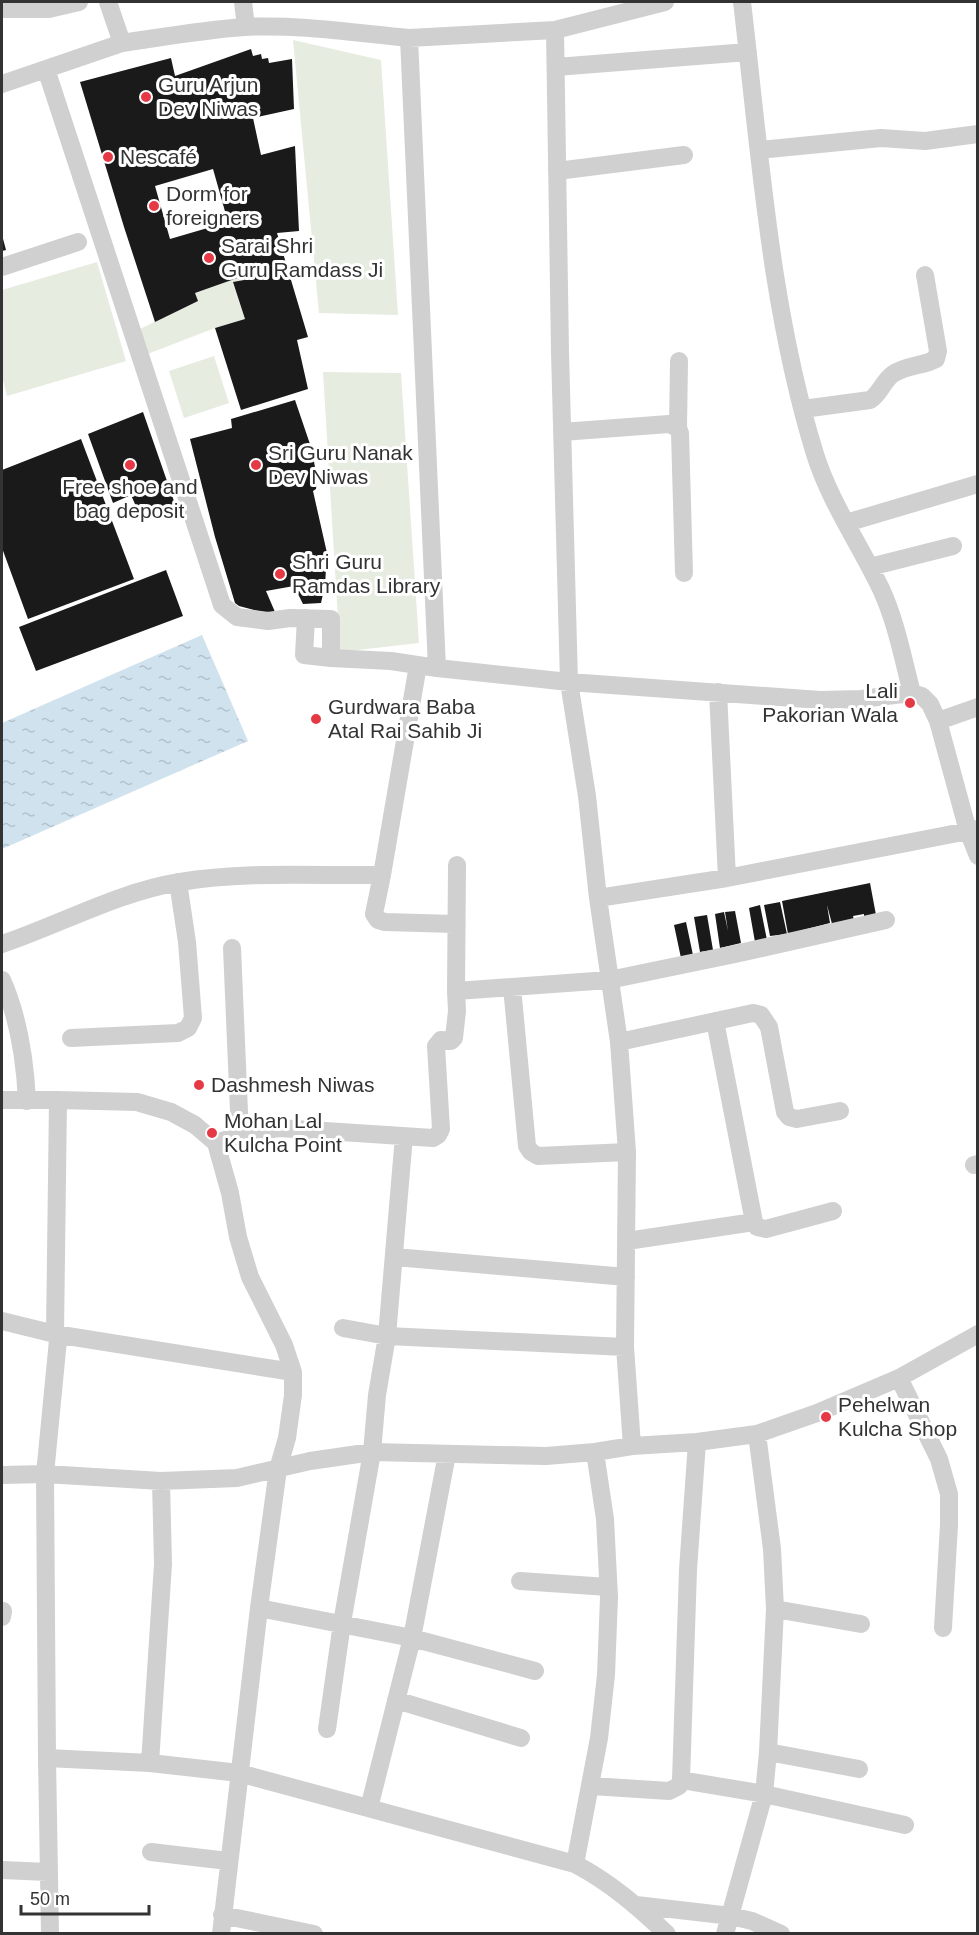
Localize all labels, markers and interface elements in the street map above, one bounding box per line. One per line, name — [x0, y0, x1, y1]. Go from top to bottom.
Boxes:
place label: Guru Arjun Dev Niwas — [158, 73, 258, 120]
marker: Guru Arjun Dev Niwas — [139, 90, 153, 104]
place label: Nescafé — [120, 145, 197, 168]
marker: Nescafé — [101, 150, 115, 164]
place label: Dorm for foreigners — [166, 182, 259, 229]
marker: Dorm for foreigners — [147, 199, 161, 213]
place label: Sarai Shri Guru Ramdass Ji — [221, 234, 383, 281]
marker: Sarai Shri Guru Ramdass Ji — [202, 251, 216, 265]
place label: Sri Guru Nanak Dev Niwas — [268, 441, 413, 488]
marker: Free shoe and bag deposit — [123, 458, 137, 472]
marker: Sri Guru Nanak Dev Niwas — [249, 458, 263, 472]
place label: Free shoe and bag deposit — [62, 475, 198, 522]
place label: Shri Guru Ramdas Library — [292, 550, 441, 597]
marker: Shri Guru Ramdas Library — [273, 567, 287, 581]
place label: Lali Pakorian Wala — [762, 679, 898, 726]
place label: Gurdwara Baba Atal Rai Sahib Ji — [328, 695, 482, 742]
marker: Lali Pakorian Wala — [903, 696, 917, 710]
marker: Gurdwara Baba Atal Rai Sahib Ji — [309, 712, 323, 726]
place label: Dashmesh Niwas — [211, 1073, 374, 1096]
marker: Dashmesh Niwas — [192, 1078, 206, 1092]
place label: Mohan Lal Kulcha Point — [224, 1109, 342, 1156]
marker: Mohan Lal Kulcha Point — [205, 1126, 219, 1140]
place label: Pehelwan Kulcha Shop — [838, 1393, 957, 1440]
marker: Pehelwan Kulcha Shop — [819, 1410, 833, 1424]
scale bar — [21, 1878, 148, 1916]
text: 50 m — [30, 1889, 70, 1909]

